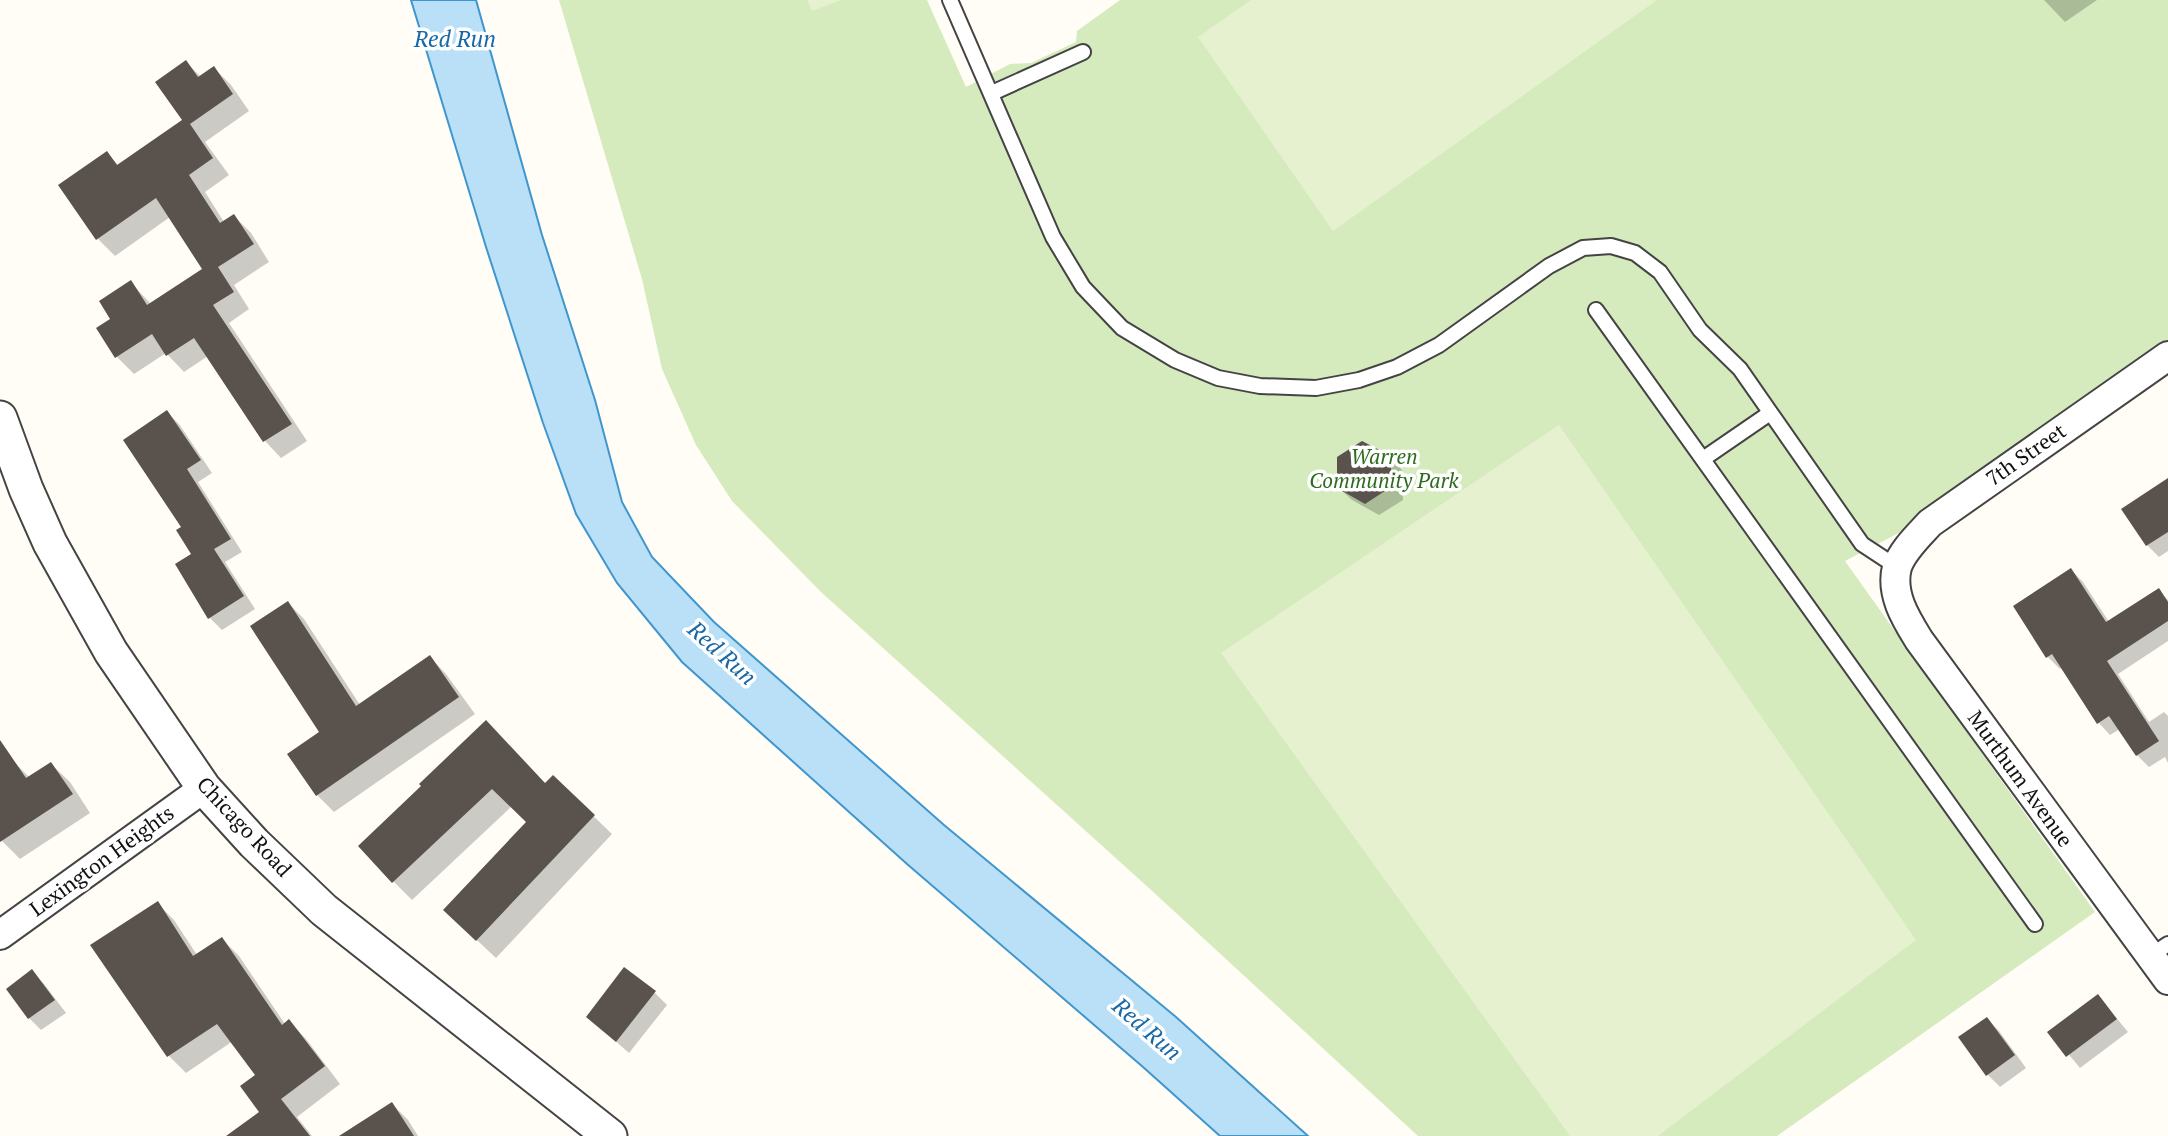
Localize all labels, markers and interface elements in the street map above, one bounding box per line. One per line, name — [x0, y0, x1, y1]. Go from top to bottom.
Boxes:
water label: Red Run — [413, 23, 496, 54]
street label: 7th Street — [1980, 416, 2071, 492]
park label: Warren Community Park — [1309, 442, 1460, 494]
water label: Red Run — [681, 613, 763, 692]
street label: Murthum Avenue — [1962, 705, 2080, 852]
street label: Chicago Road — [191, 770, 299, 883]
street label: Lexington Heights — [24, 798, 179, 922]
water label: Red Run — [1105, 989, 1188, 1067]

